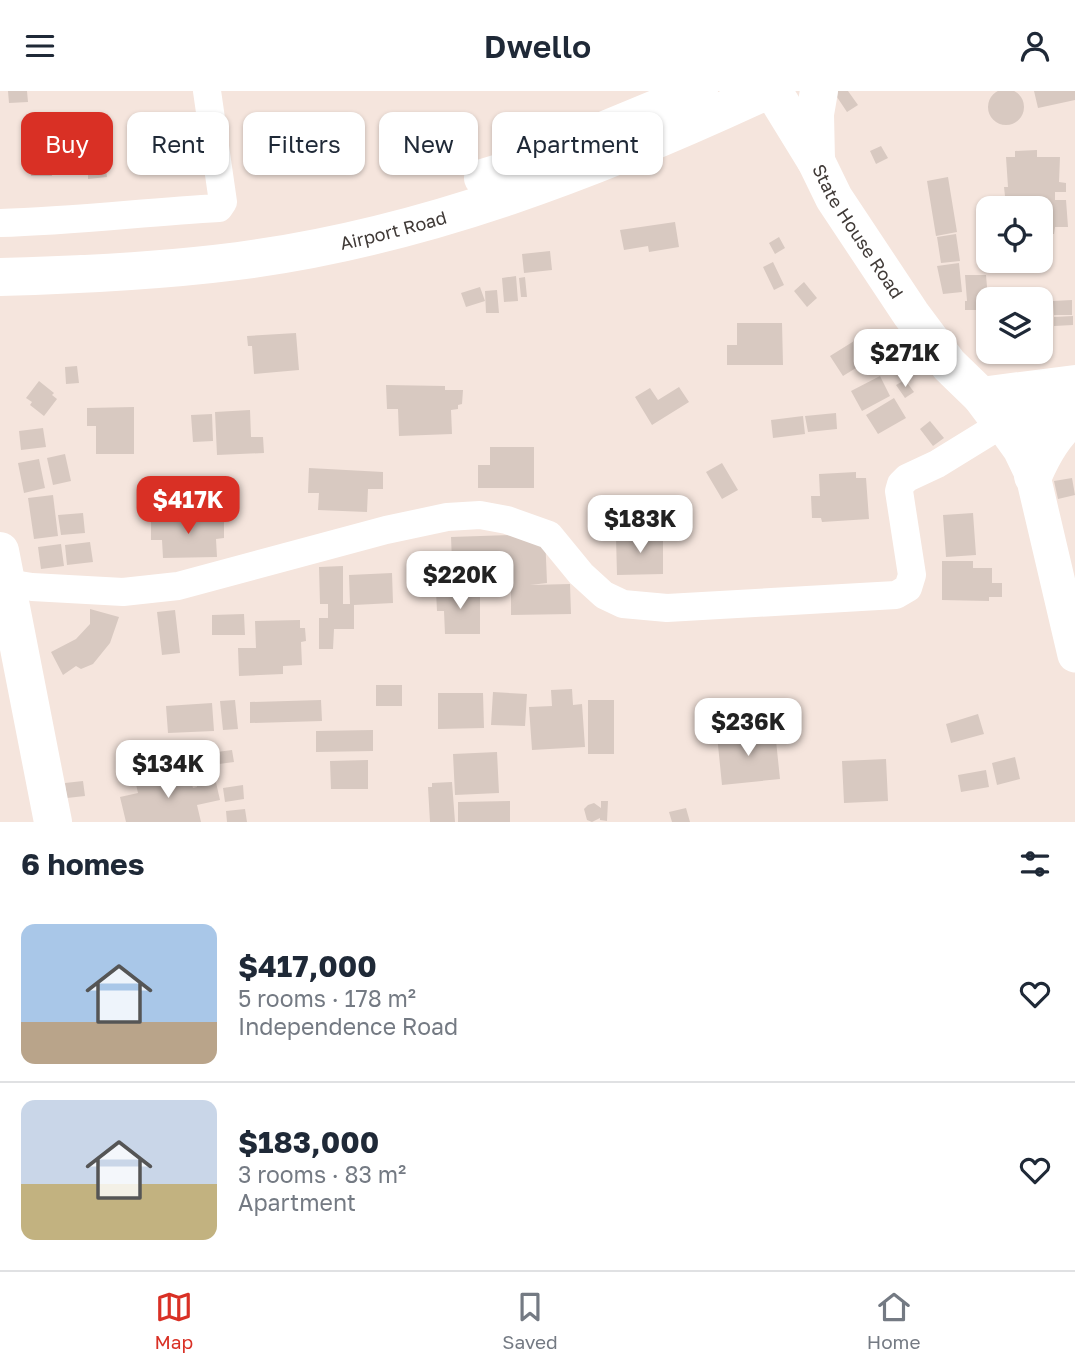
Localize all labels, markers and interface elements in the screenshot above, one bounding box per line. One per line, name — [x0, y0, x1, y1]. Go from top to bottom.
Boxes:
icon: menu — [21, 27, 59, 65]
text: Dwello — [484, 27, 591, 65]
icon: person — [1016, 27, 1054, 65]
chip: Buy — [21, 112, 113, 175]
chip: Rent — [127, 112, 229, 175]
chip: Filters — [243, 112, 365, 175]
chip: New — [379, 112, 478, 175]
chip: Apartment — [492, 112, 663, 175]
street label: State House Road — [808, 160, 908, 302]
map controls — [976, 196, 1053, 364]
button: locate — [976, 196, 1053, 273]
street label: Airport Road — [338, 206, 449, 254]
button: layers — [976, 287, 1053, 364]
pin: $271K — [856, 329, 954, 389]
text: $271K — [870, 338, 940, 366]
pin: $417K — [139, 477, 237, 536]
text: $417K — [153, 485, 223, 513]
pin: $183K — [591, 496, 689, 555]
text: $183K — [604, 504, 676, 532]
pin: $220K — [411, 552, 509, 611]
text: $220K — [422, 560, 498, 588]
pin: $236K — [699, 699, 797, 758]
text: $236K — [711, 707, 785, 735]
pin: $134K — [119, 741, 217, 800]
text: $134K — [132, 749, 204, 777]
icon: filters — [1016, 845, 1054, 883]
text: 6 homes — [21, 846, 144, 882]
text: $417,000 — [238, 948, 377, 984]
icon: home — [77, 952, 161, 1036]
icon: heart — [1016, 975, 1054, 1013]
text: 5 rooms · 178 m² — [238, 984, 416, 1012]
text: Independence Road — [238, 1012, 458, 1040]
text: $183,000 — [238, 1124, 379, 1160]
icon: home — [77, 1128, 161, 1212]
icon: heart — [1016, 1151, 1054, 1189]
text: 3 rooms · 83 m² — [238, 1160, 406, 1188]
text: Apartment — [238, 1188, 356, 1216]
tab: Map — [155, 1288, 193, 1353]
tab: Saved — [502, 1288, 558, 1353]
tab: Home — [867, 1288, 920, 1353]

